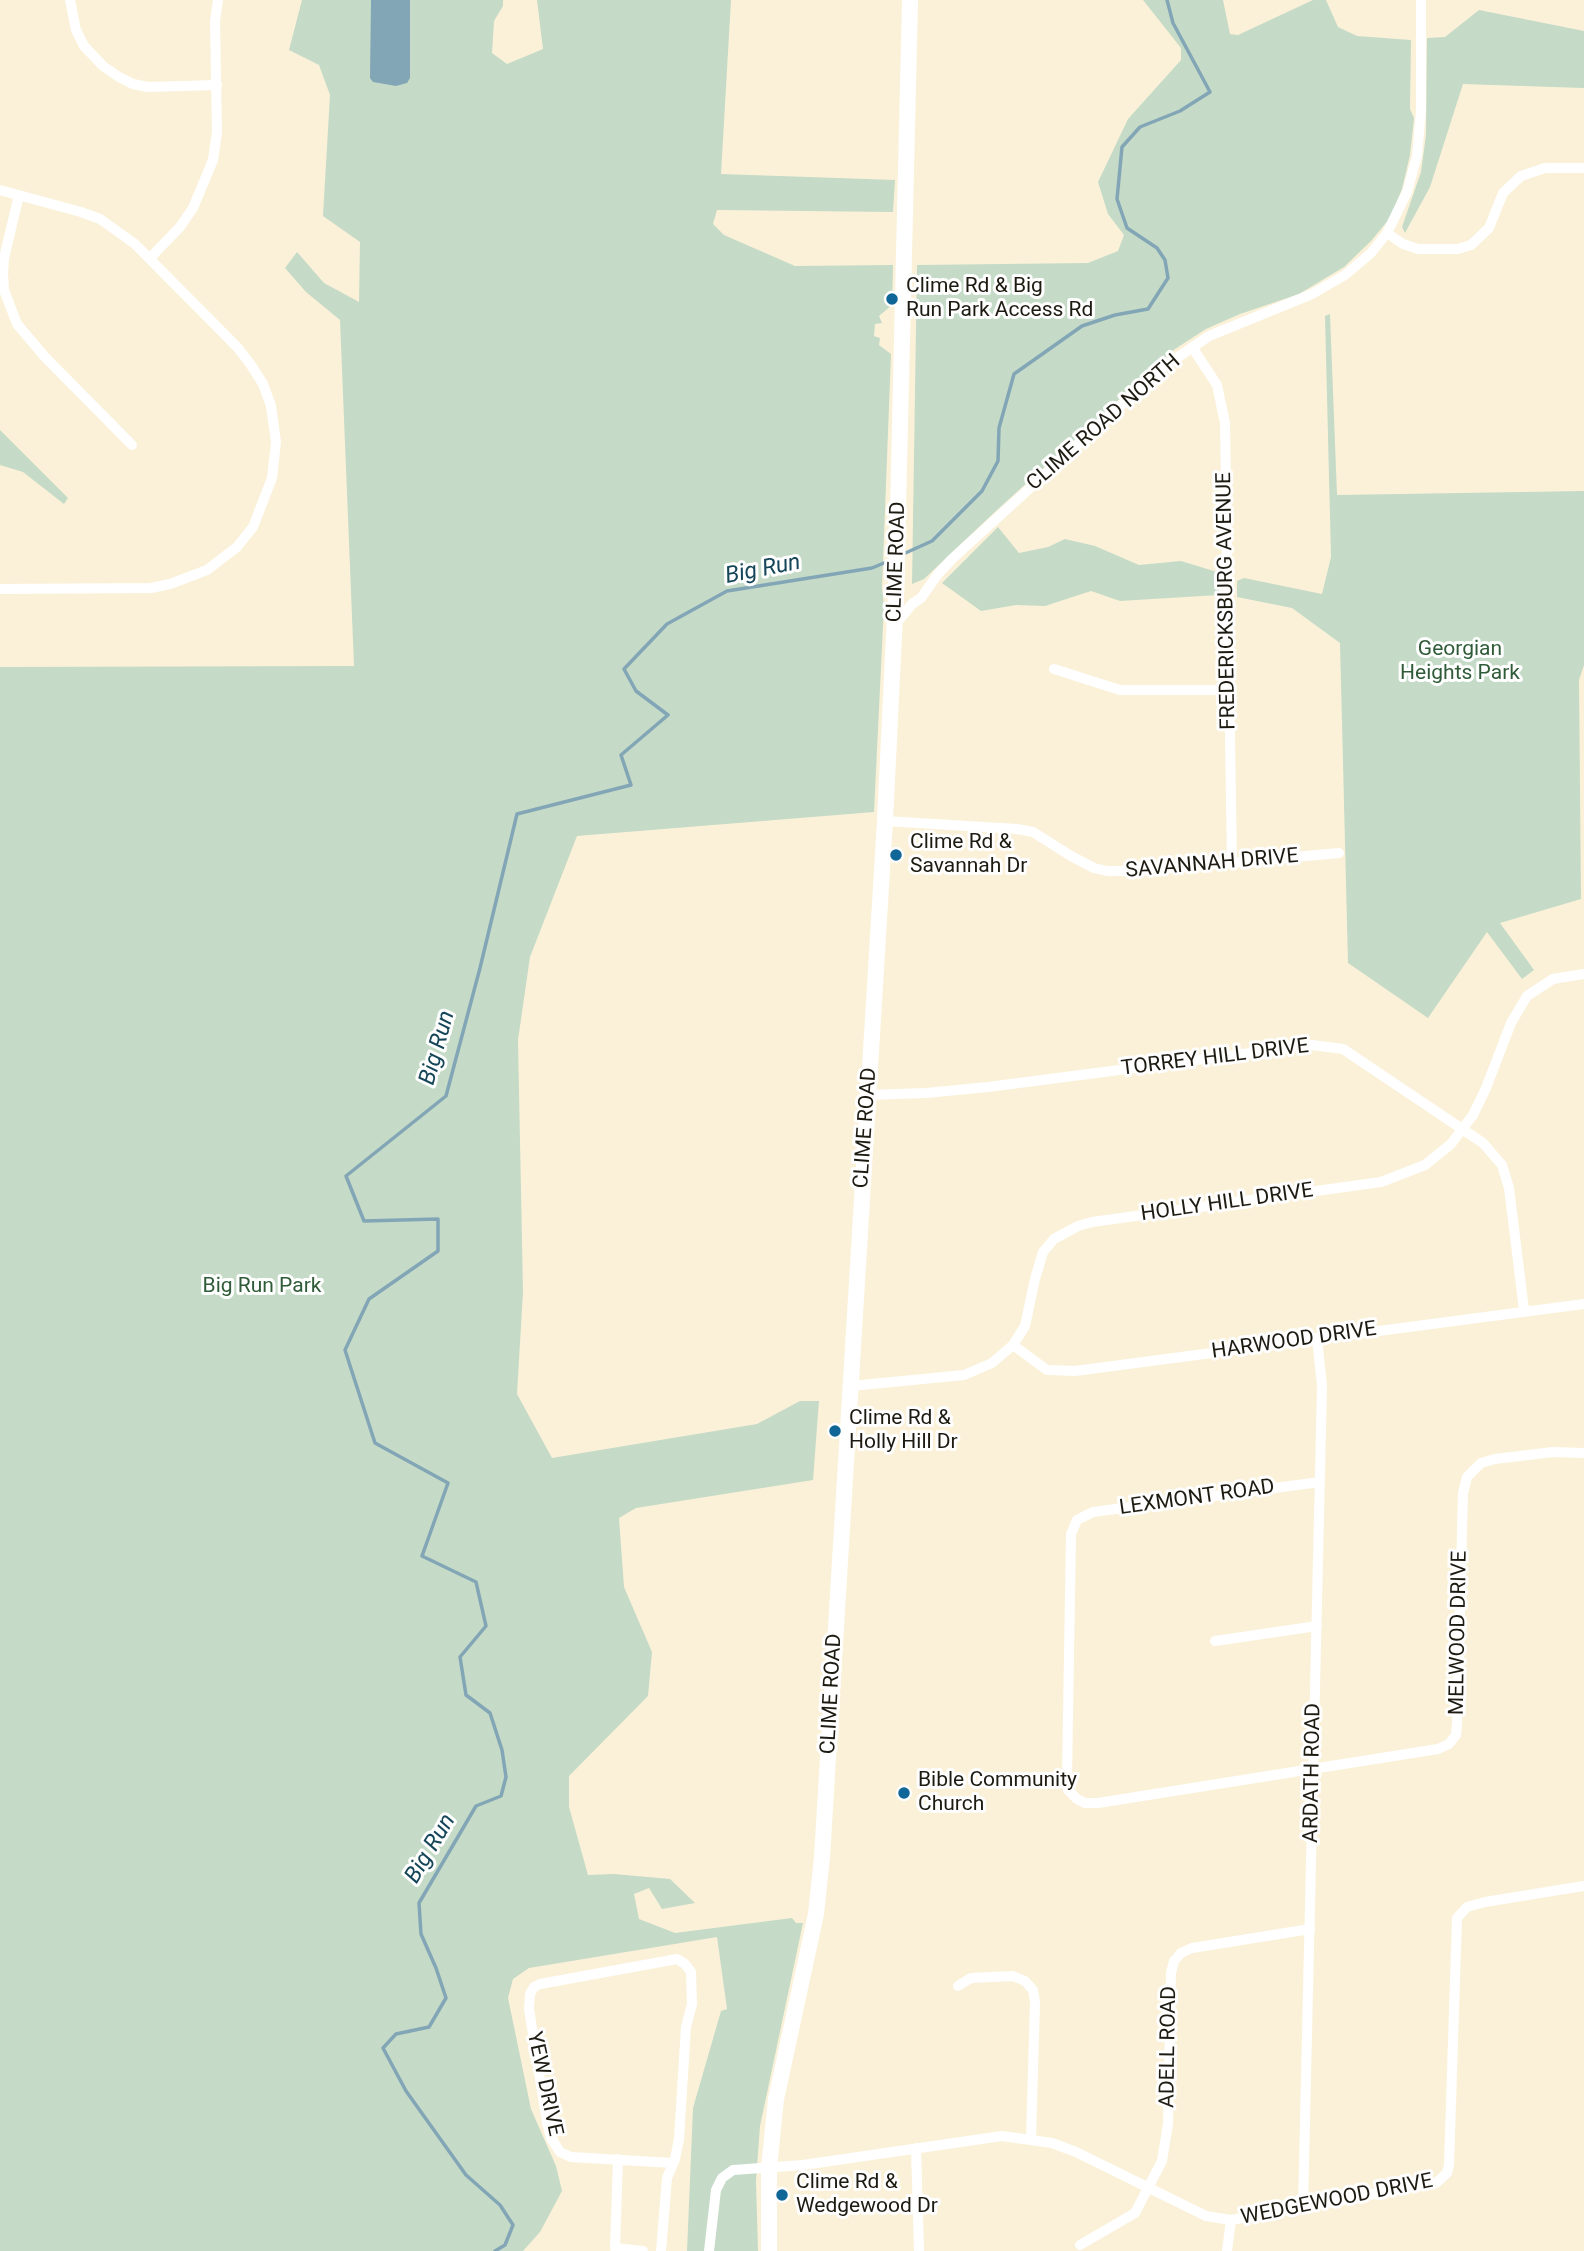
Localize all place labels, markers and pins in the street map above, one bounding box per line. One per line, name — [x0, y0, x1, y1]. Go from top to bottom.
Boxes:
place label: Clime Rd & Big Run Park Access Rd — [906, 274, 1093, 324]
marker: Clime Rd & Big Run Park Access Rd — [884, 291, 900, 307]
place label: Clime Rd & Savannah Dr — [910, 830, 1027, 880]
marker: Clime Rd & Savannah Dr — [888, 847, 904, 863]
place label: Clime Rd & Holly Hill Dr — [849, 1406, 958, 1456]
marker: Clime Rd & Holly Hill Dr — [827, 1423, 843, 1439]
place label: Bible Community Church — [918, 1768, 1077, 1818]
marker: Bible Community Church — [896, 1785, 912, 1801]
place label: Clime Rd & Wedgewood Dr — [796, 2170, 938, 2220]
marker: Clime Rd & Wedgewood Dr — [774, 2187, 790, 2203]

